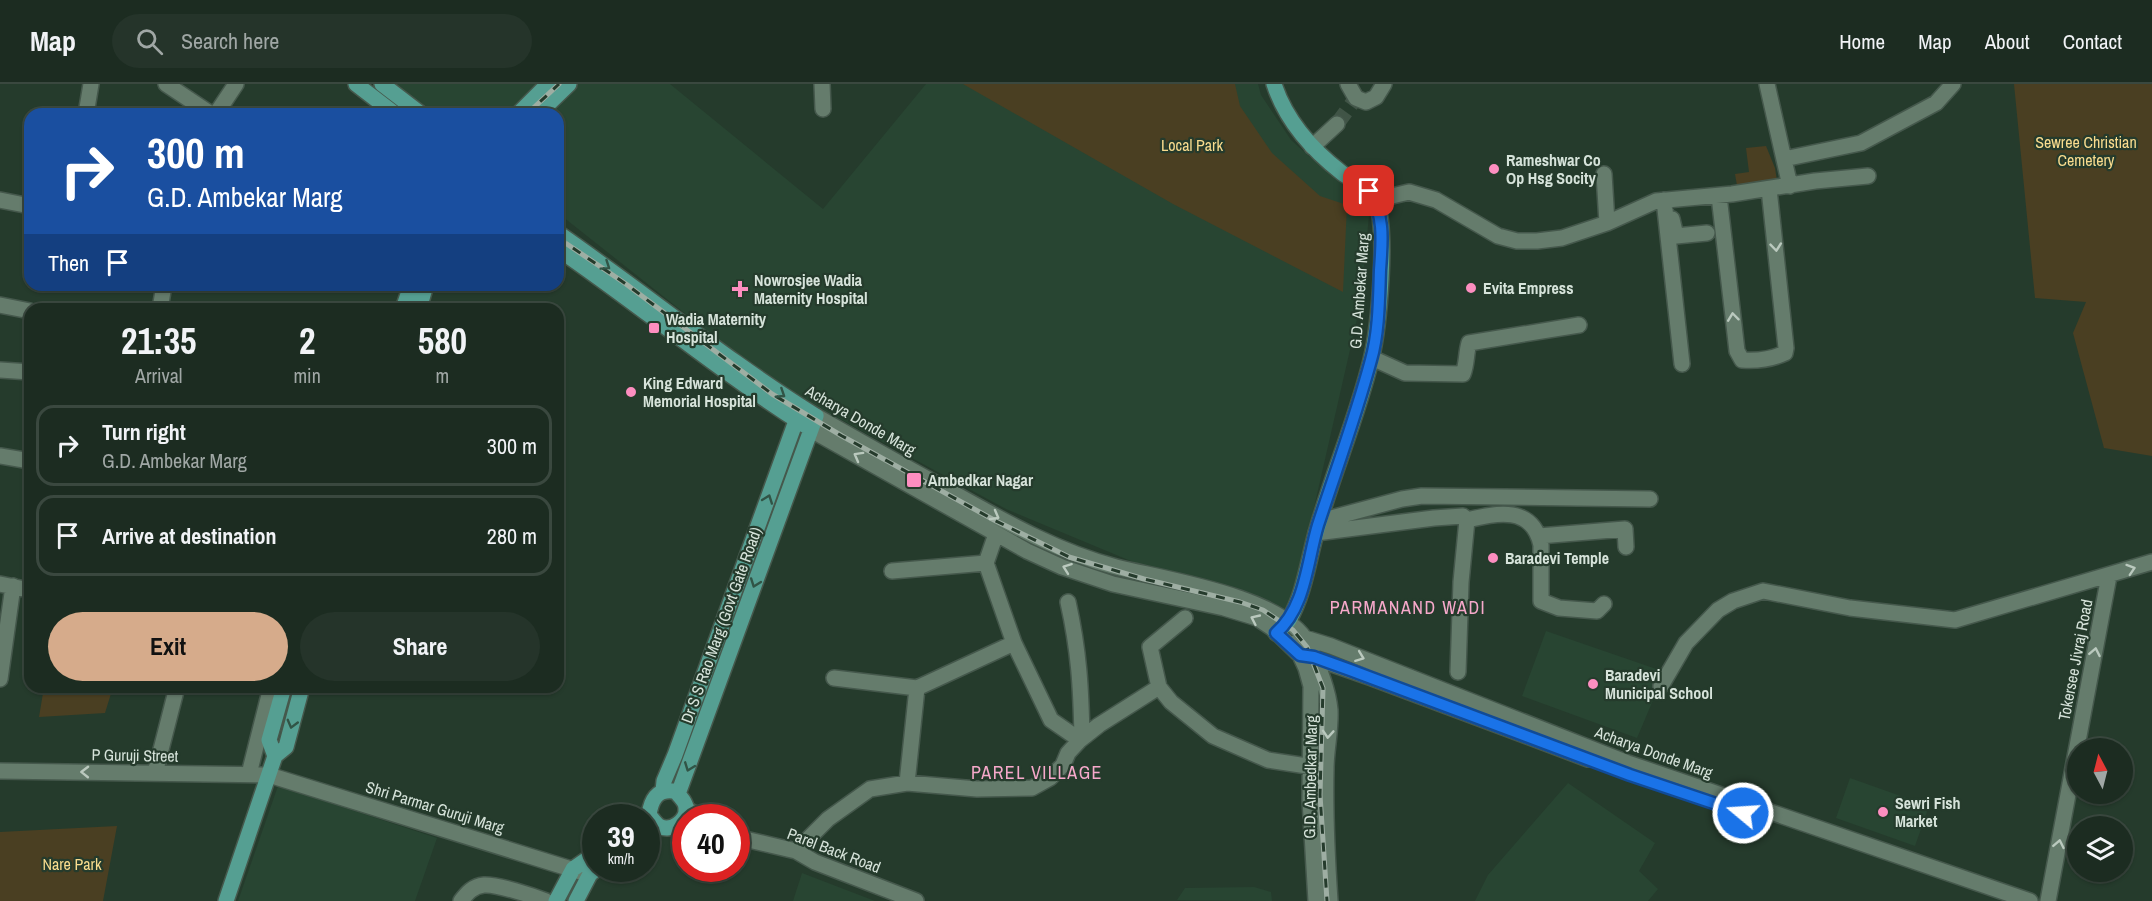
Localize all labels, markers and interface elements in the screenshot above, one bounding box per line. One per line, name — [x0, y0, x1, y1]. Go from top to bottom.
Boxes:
search box — [112, 14, 532, 68]
text: Map — [30, 22, 76, 60]
icon: search — [133, 25, 166, 58]
text: Search here — [181, 26, 279, 56]
text: Home — [1839, 27, 1885, 56]
text: Map — [1918, 27, 1952, 56]
text: About — [1985, 27, 2030, 56]
text: Contact — [2063, 27, 2122, 56]
text: 300 m — [147, 125, 245, 181]
park label: Sewree Christian Cemetery — [2035, 131, 2137, 171]
icon: right — [48, 132, 126, 210]
park label: Local Park — [1161, 134, 1223, 156]
place label: Rameshwar Co Op Hsg Socity — [1506, 149, 1601, 189]
marker: Rameshwar Co Op Hsg Socity — [1487, 162, 1501, 176]
pin — [1343, 165, 1394, 216]
icon: arrive — [1352, 174, 1385, 207]
text: G.D. Ambekar Marg — [147, 179, 343, 215]
street label: G.D. Ambekar Marg — [1344, 232, 1374, 350]
one-way arrow — [1769, 243, 1782, 252]
icon: arrive — [101, 246, 134, 279]
text: Then — [48, 248, 89, 278]
one-way arrow — [600, 259, 611, 270]
place label: Nowrosjee Wadia Maternity Hospital — [754, 269, 868, 309]
place label: Evita Empress — [1483, 277, 1573, 299]
marker: Nowrosjee Wadia Maternity Hospital — [731, 280, 749, 298]
marker: Evita Empress — [1464, 281, 1478, 295]
place label: Wadia Maternity Hospital — [666, 308, 767, 348]
one-way arrow — [1727, 313, 1740, 322]
text: 21:35 — [121, 317, 196, 365]
text: 2 — [299, 317, 315, 365]
text: 580 — [418, 317, 467, 365]
marker: Wadia Maternity Hospital — [647, 321, 661, 335]
text: Arrival — [135, 362, 182, 389]
text: min — [293, 362, 321, 389]
text: m — [436, 362, 449, 389]
place label: King Edward Memorial Hospital — [643, 372, 756, 412]
street label: Acharya Donde Marg — [801, 379, 921, 461]
marker: King Edward Memorial Hospital — [624, 385, 638, 399]
one-way arrow — [774, 386, 785, 397]
text: Turn right — [102, 417, 186, 447]
icon: right — [51, 429, 84, 462]
text: 300 m — [487, 431, 537, 461]
text: G.D. Ambekar Marg — [102, 447, 247, 474]
one-way arrow — [854, 452, 864, 463]
place label: Ambedkar Nagar — [928, 469, 1034, 491]
marker: Ambedkar Nagar — [905, 471, 923, 489]
one-way arrow — [760, 494, 773, 505]
one-way arrow — [989, 509, 999, 521]
icon: arrive — [51, 519, 84, 552]
text: Arrive at destination — [102, 521, 276, 551]
text: 280 m — [487, 521, 537, 551]
street label: Dr S S Rao Marg (Govt Gate Road) — [675, 524, 767, 726]
place label: Baradevi Temple — [1505, 547, 1609, 569]
marker: Baradevi Temple — [1486, 551, 1500, 565]
one-way arrow — [1062, 563, 1073, 575]
one-way arrow — [2125, 563, 2136, 576]
one-way arrow — [750, 578, 763, 588]
district label: PARMANAND WADI — [1330, 595, 1486, 620]
street label: Tokersee Jivraj Road — [2052, 597, 2098, 723]
button: Exit — [48, 612, 288, 681]
button: Share — [300, 612, 540, 681]
one-way arrow — [1250, 614, 1261, 626]
one-way arrow — [2088, 647, 2101, 657]
one-way arrow — [1355, 650, 1365, 663]
place label: Baradevi Municipal School — [1605, 664, 1713, 704]
marker: Baradevi Municipal School — [1586, 677, 1600, 691]
street label: G.D. Ambedkar Marg — [1298, 714, 1322, 839]
one-way arrow — [287, 718, 299, 729]
street label: Acharya Donde Marg — [1591, 720, 1717, 784]
one-way arrow — [1322, 730, 1335, 739]
north arrow — [2067, 738, 2133, 804]
map controls — [2067, 738, 2133, 882]
street label: P Guruji Street — [92, 743, 179, 767]
district label: PAREL VILLAGE — [971, 760, 1103, 785]
one-way arrow — [684, 761, 696, 772]
one-way arrow — [81, 766, 90, 778]
street label: Shri Parmar Guruji Marg — [363, 775, 508, 839]
position arrow — [1711, 781, 1775, 845]
place label: Sewri Fish Market — [1895, 792, 1961, 832]
speed limit sign: 40 — [672, 804, 750, 882]
marker: Sewri Fish Market — [1876, 805, 1890, 819]
text: 39 — [607, 816, 635, 856]
button: layers — [2067, 816, 2133, 882]
street label: Parel Back Road — [784, 822, 884, 878]
one-way arrow — [2052, 839, 2065, 849]
text: km/h — [608, 848, 634, 869]
park label: Nare Park — [42, 853, 102, 875]

